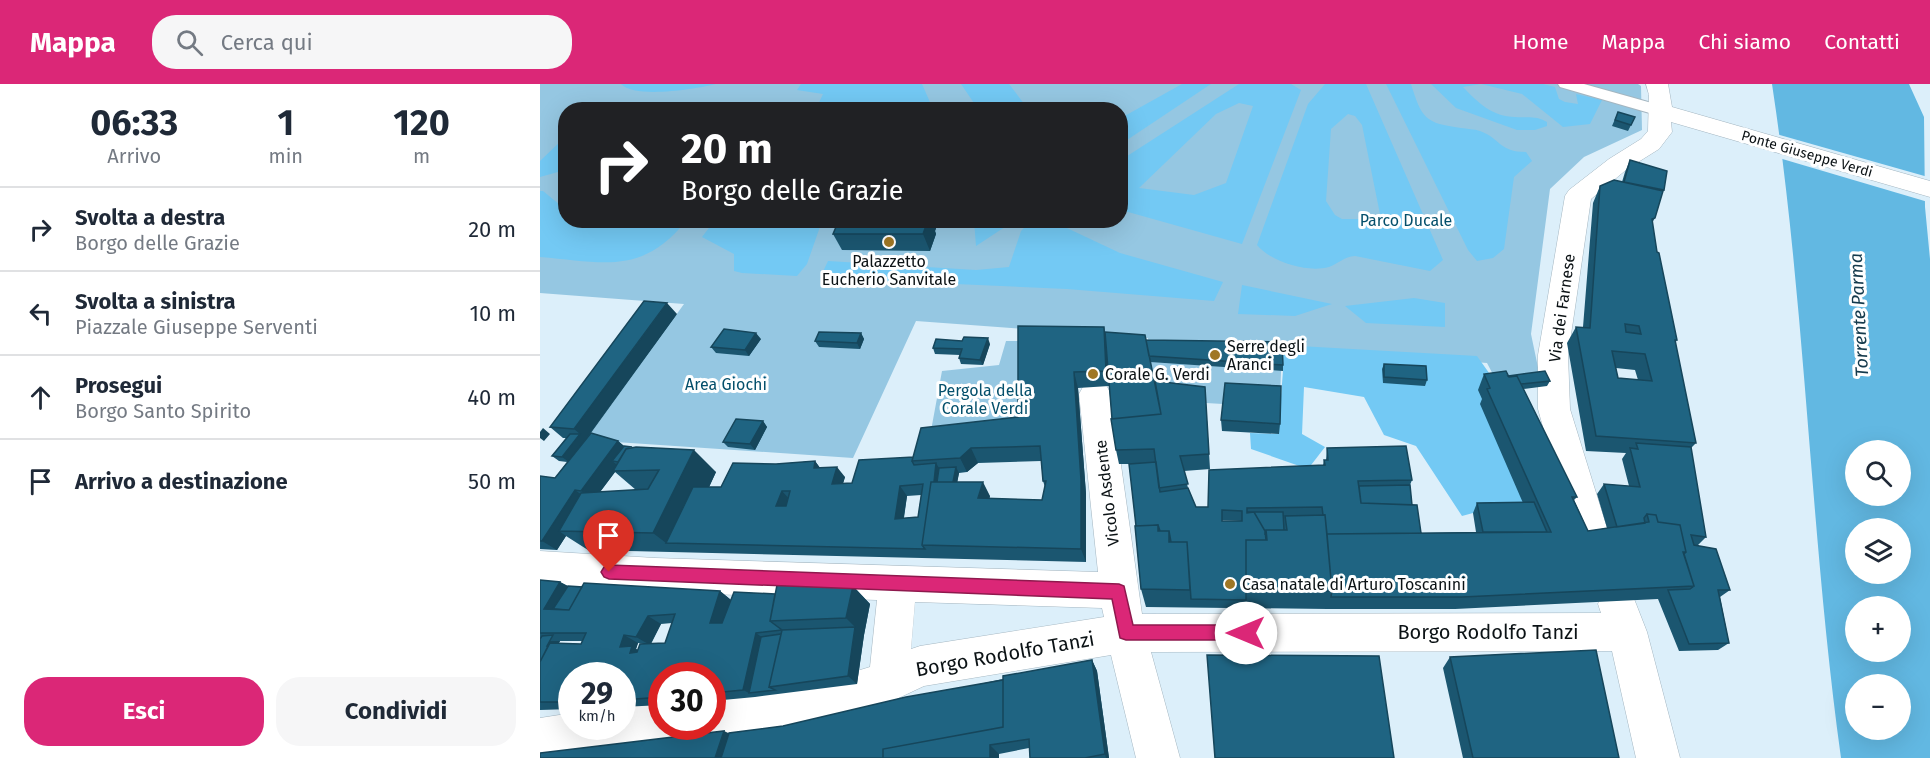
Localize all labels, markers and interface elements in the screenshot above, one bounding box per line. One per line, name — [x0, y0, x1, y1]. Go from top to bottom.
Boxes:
search box — [152, 15, 572, 69]
text: Mappa — [30, 26, 116, 59]
icon: search — [173, 26, 206, 59]
text: Cerca qui — [221, 29, 313, 56]
text: Home — [1512, 29, 1568, 55]
text: Mappa — [1601, 29, 1665, 55]
text: Chi siamo — [1698, 29, 1791, 55]
text: Contatti — [1824, 29, 1900, 55]
text: 06:33 — [90, 101, 178, 145]
text: 1 — [277, 101, 294, 145]
text: 120 — [393, 101, 450, 145]
text: 20 m — [681, 124, 773, 174]
icon: right — [582, 126, 660, 204]
street label: Ponte Giuseppe Verdi — [1739, 127, 1875, 181]
text: Arrivo — [107, 144, 161, 168]
text: min — [269, 144, 303, 168]
text: m — [413, 144, 430, 168]
text: Borgo delle Grazie — [681, 175, 903, 207]
text: Svolta a destra — [75, 204, 225, 231]
park label: Parco Ducale — [1360, 211, 1452, 230]
icon: right — [24, 213, 57, 246]
text: 20 m — [468, 216, 516, 243]
text: Borgo delle Grazie — [75, 231, 240, 255]
marker: Palazzetto Eucherio Sanvitale — [882, 235, 896, 249]
place label: Palazzetto Eucherio Sanvitale — [822, 252, 956, 289]
street label: Via dei Farnese — [1545, 252, 1579, 364]
water label: Torrente Parma — [1845, 253, 1873, 377]
text: Svolta a sinistra — [75, 288, 236, 315]
icon: left — [24, 297, 57, 330]
text: 10 m — [470, 300, 516, 327]
text: Piazzale Giuseppe Serventi — [75, 315, 318, 339]
place label: Serre degli Aranci — [1227, 337, 1305, 374]
marker: Serre degli Aranci — [1208, 348, 1222, 362]
place label: Corale G. Verdi — [1105, 365, 1210, 384]
marker: Corale G. Verdi — [1086, 367, 1100, 381]
text: Prosegui — [75, 372, 162, 399]
park label: Area Giochi — [685, 375, 767, 394]
icon: ahead — [24, 381, 57, 414]
park label: Pergola della Corale Verdi — [938, 381, 1032, 418]
text: 40 m — [467, 384, 516, 411]
text: Borgo Santo Spirito — [75, 399, 251, 423]
street label: Vicolo Asdente — [1091, 439, 1123, 547]
map controls — [1845, 440, 1911, 740]
button: search — [1845, 440, 1911, 506]
icon: arrive — [24, 465, 57, 498]
text: Arrivo a destinazione — [75, 468, 288, 495]
text: 50 m — [468, 468, 516, 495]
pin — [583, 510, 634, 572]
button: layers — [1845, 518, 1911, 584]
icon: arrive — [592, 519, 625, 552]
place label: Casa natale di Arturo Toscanini — [1242, 575, 1466, 594]
marker: Casa natale di Arturo Toscanini — [1223, 577, 1237, 591]
button: + — [1845, 596, 1911, 662]
position arrow — [1214, 601, 1278, 665]
street label: Borgo Rodolfo Tanzi — [1397, 620, 1579, 644]
street label: Borgo Rodolfo Tanzi — [914, 626, 1096, 682]
speed limit sign: 30 — [648, 662, 726, 740]
button: − — [1845, 674, 1911, 740]
text: 29 — [581, 676, 613, 712]
button: Esci — [24, 677, 264, 746]
button: Condividi — [276, 677, 516, 746]
text: km/h — [578, 707, 616, 725]

